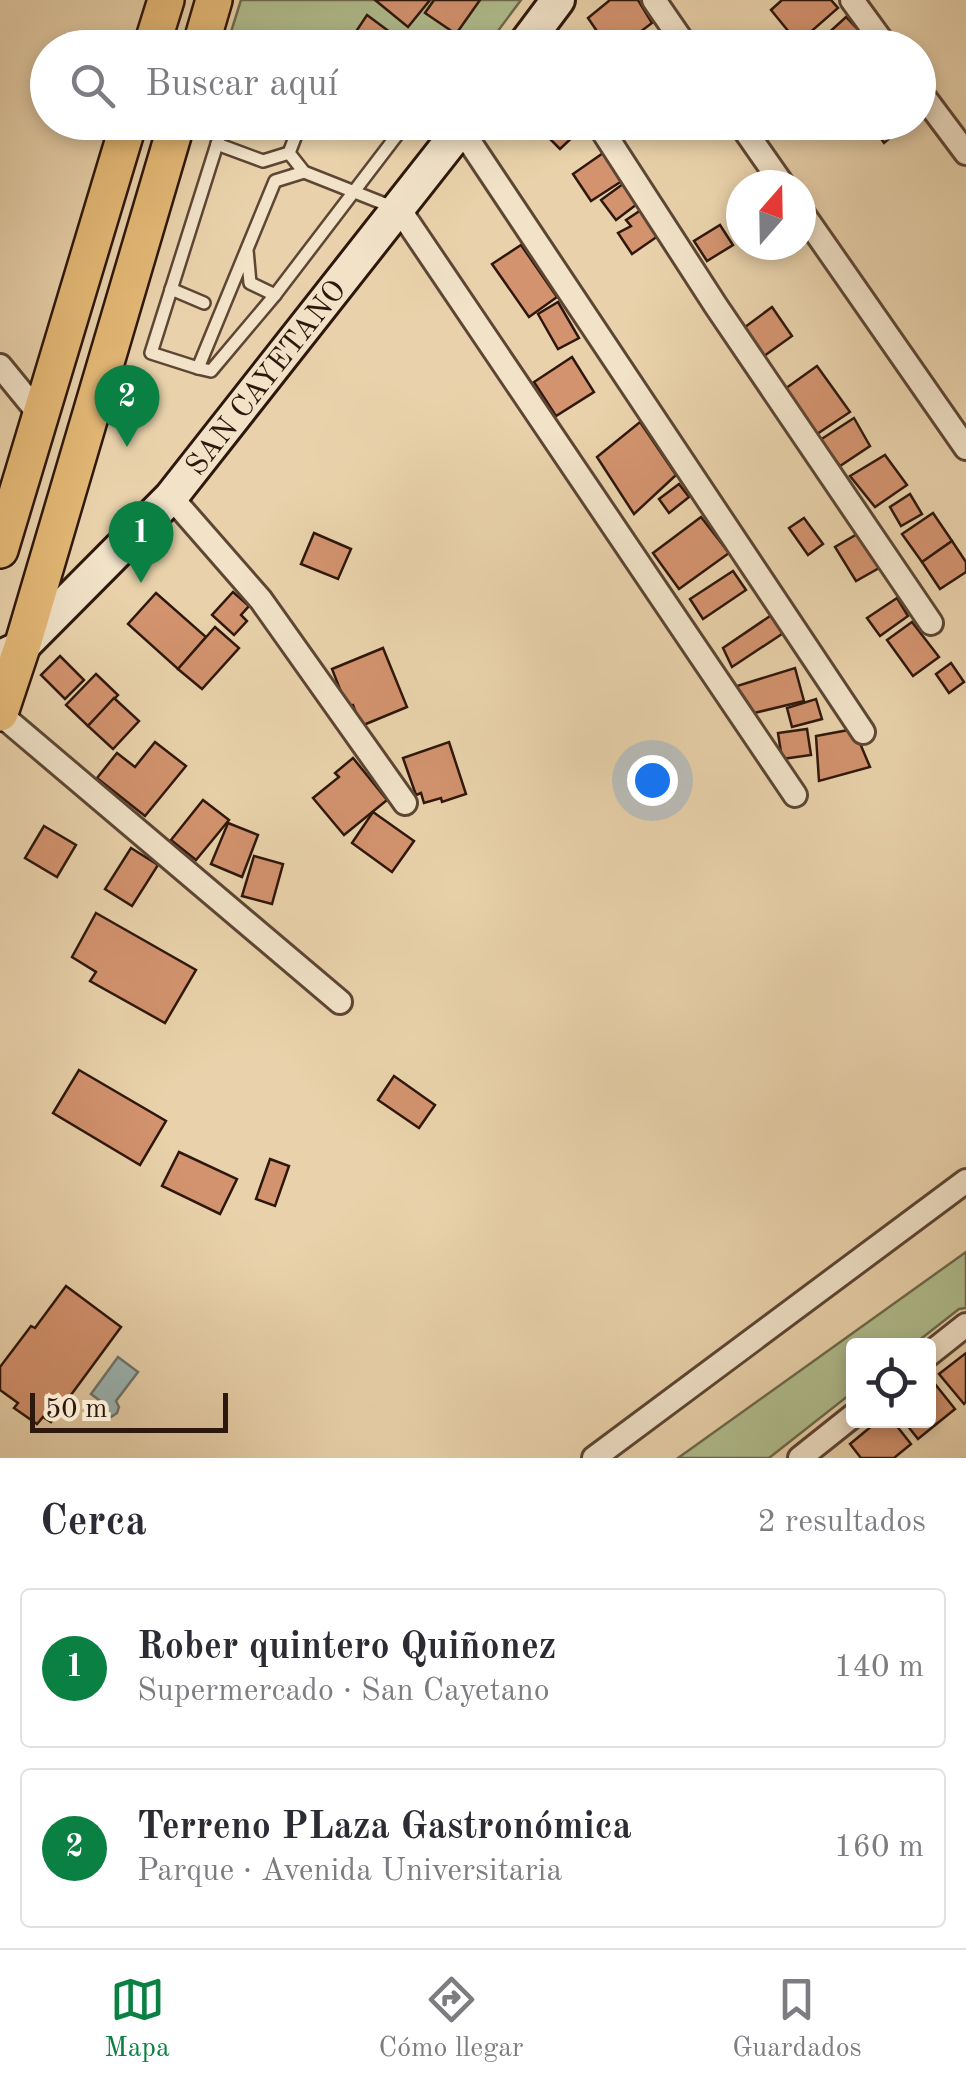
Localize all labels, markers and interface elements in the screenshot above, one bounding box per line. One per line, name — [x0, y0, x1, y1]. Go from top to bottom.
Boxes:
search box — [30, 30, 936, 140]
icon: search — [65, 58, 120, 113]
text: Buscar aquí — [145, 66, 338, 104]
north arrow — [726, 170, 816, 260]
street label: SAN CAYETANO — [181, 275, 352, 482]
pin: 2 — [94, 364, 160, 447]
pin: 1 — [108, 500, 174, 583]
your location — [627, 755, 678, 806]
map controls — [846, 1338, 936, 1428]
button: locate — [846, 1338, 936, 1428]
scale bar — [30, 1388, 228, 1432]
text: 50 m — [45, 1396, 108, 1424]
text: Cerca — [40, 1502, 147, 1544]
text: 2 resultados — [758, 1507, 926, 1539]
text: Rober quintero Quiñonez — [137, 1629, 556, 1667]
text: 1 — [65, 1652, 84, 1684]
text: 140 m — [834, 1652, 924, 1684]
text: Supermercado · San Cayetano — [137, 1676, 550, 1708]
text: Terreno PLaza Gastronómica — [137, 1809, 632, 1847]
text: 2 — [65, 1832, 84, 1864]
text: 160 m — [834, 1832, 924, 1864]
text: Parque · Avenida Universitaria — [137, 1856, 562, 1888]
tab: Mapa — [104, 1972, 170, 2067]
tab: Cómo llegar — [379, 1972, 524, 2067]
tab: Guardados — [732, 1972, 862, 2067]

